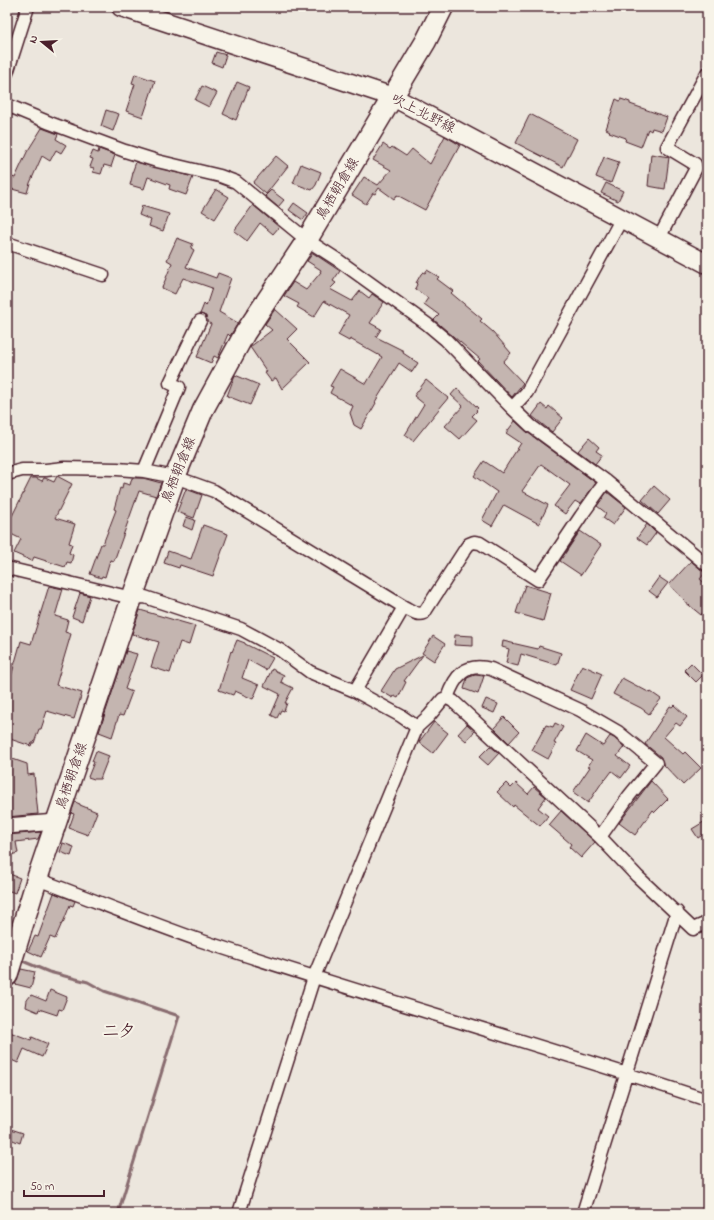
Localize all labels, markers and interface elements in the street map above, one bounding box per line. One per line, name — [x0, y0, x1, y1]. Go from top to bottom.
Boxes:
north arrow — [22, 22, 62, 62]
text: N — [25, 33, 42, 45]
street label: 吹上北野線 — [387, 89, 459, 139]
street label: 鳥栖朝倉線 — [311, 154, 365, 224]
street label: 鳥栖朝倉線 — [156, 434, 202, 506]
street label: 鳥栖朝倉線 — [51, 739, 93, 813]
district label: 二夕 — [103, 1020, 135, 1044]
scale bar — [24, 1172, 104, 1198]
text: 50 m — [30, 1178, 54, 1196]

